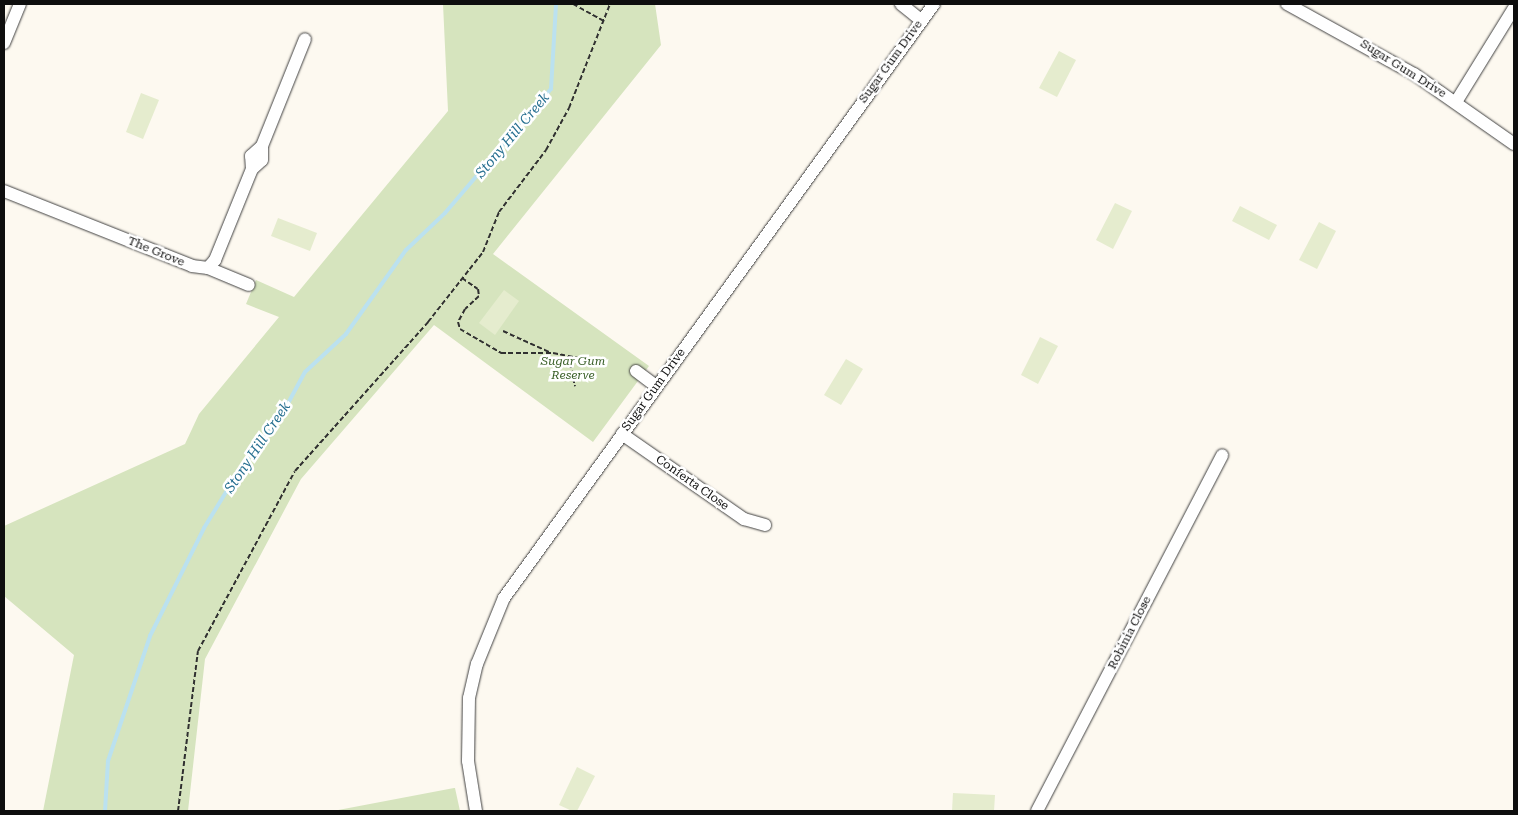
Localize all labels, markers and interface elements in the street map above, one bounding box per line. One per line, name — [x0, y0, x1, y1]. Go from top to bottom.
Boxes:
street label: Sugar Gum Drive — [856, 18, 926, 106]
street label: Sugar Gum Drive — [1357, 37, 1449, 101]
water label: Stony Hill Creek — [472, 89, 552, 181]
street label: The Grove — [125, 234, 187, 270]
street label: Sugar Gum Drive — [619, 346, 689, 434]
park label: Sugar Gum Reserve — [541, 355, 605, 383]
water label: Stony Hill Creek — [220, 398, 294, 496]
street label: Conferta Close — [653, 452, 731, 514]
street label: Robinia Close — [1105, 594, 1155, 672]

